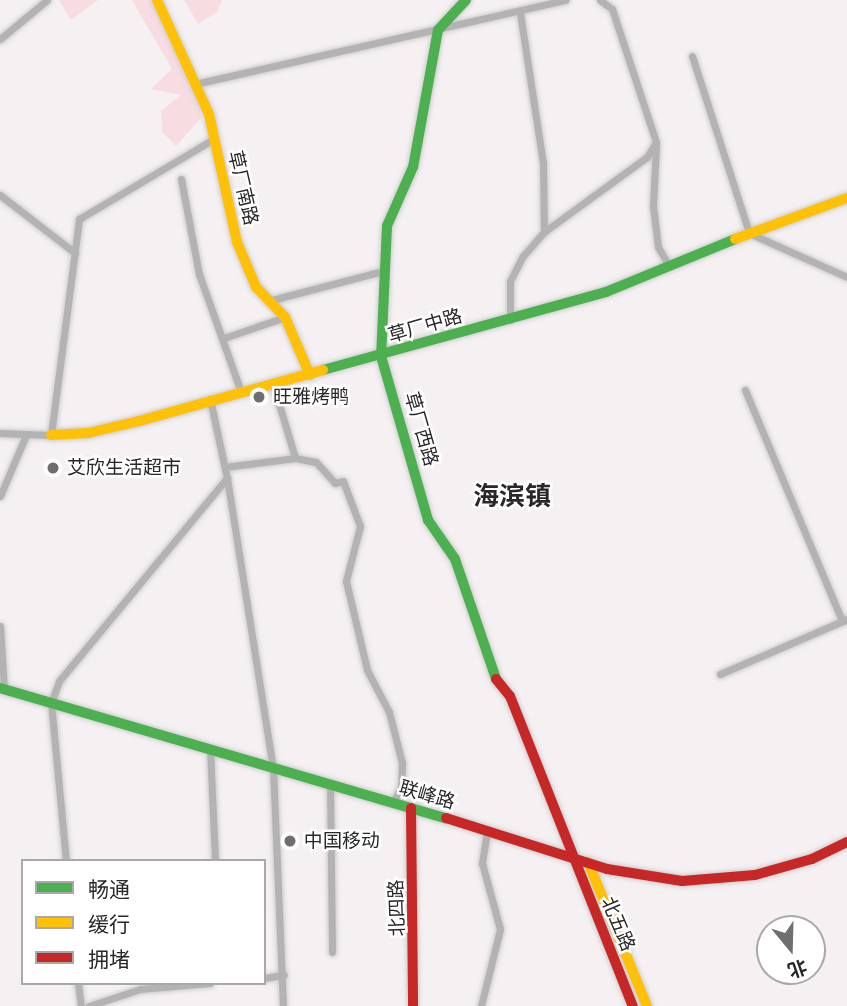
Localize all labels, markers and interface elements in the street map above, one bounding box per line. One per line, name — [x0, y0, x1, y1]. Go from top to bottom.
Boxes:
street label: 草厂南路 — [223, 148, 263, 228]
street label: 草厂中路 — [385, 305, 465, 347]
place label: 旺雅烤鸭 — [273, 386, 349, 408]
marker: 旺雅烤鸭 — [251, 389, 267, 405]
street label: 草厂西路 — [400, 389, 442, 469]
place label: 艾欣生活超市 — [67, 457, 181, 479]
marker: 艾欣生活超市 — [45, 460, 61, 476]
district label: 海滨镇 — [473, 481, 551, 513]
street label: 联峰路 — [396, 776, 458, 814]
place label: 中国移动 — [304, 830, 380, 852]
marker: 中国移动 — [282, 833, 298, 849]
legend — [21, 859, 266, 985]
text: 畅通 — [88, 877, 130, 902]
street label: 北四路 — [385, 879, 409, 937]
street label: 北五路 — [596, 893, 640, 955]
text: 缓行 — [88, 912, 130, 937]
north arrow — [756, 915, 826, 985]
text: 拥堵 — [88, 947, 130, 972]
text: 北 — [785, 954, 810, 982]

